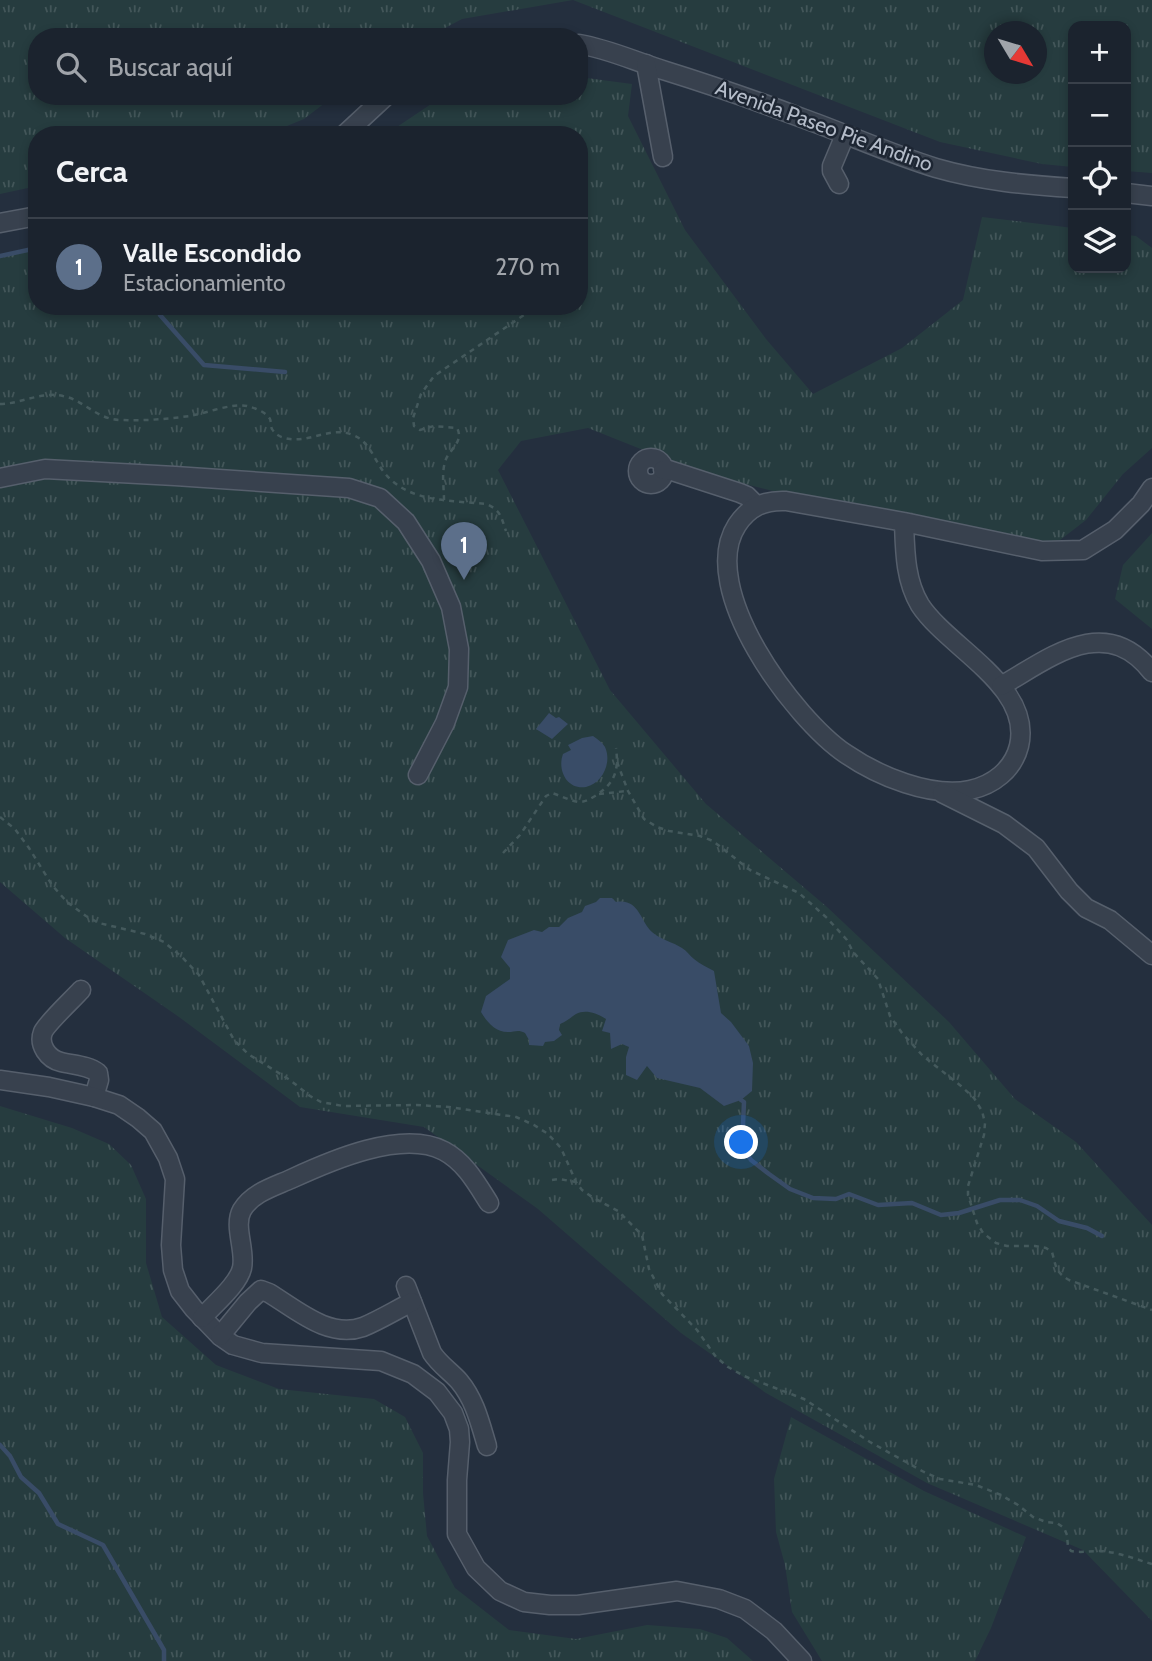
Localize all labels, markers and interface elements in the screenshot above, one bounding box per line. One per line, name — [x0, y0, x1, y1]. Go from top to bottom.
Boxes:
north arrow — [984, 21, 1047, 84]
map controls — [1068, 21, 1131, 273]
button: + — [1068, 21, 1131, 84]
search box — [28, 28, 588, 105]
icon: search — [52, 48, 90, 86]
text: Buscar aquí — [108, 51, 232, 83]
street label: Avenida Paseo Pie Andino — [712, 75, 936, 176]
button: − — [1068, 84, 1131, 147]
button: locate — [1068, 147, 1131, 210]
text: Cerca — [56, 153, 128, 190]
button: layers — [1068, 210, 1131, 273]
text: Valle Escondido — [123, 237, 301, 269]
text: 1 — [75, 253, 83, 281]
text: 270 m — [495, 253, 560, 281]
text: Estacionamiento — [123, 269, 286, 297]
pin: 1 — [441, 522, 487, 580]
your location — [724, 1125, 758, 1159]

